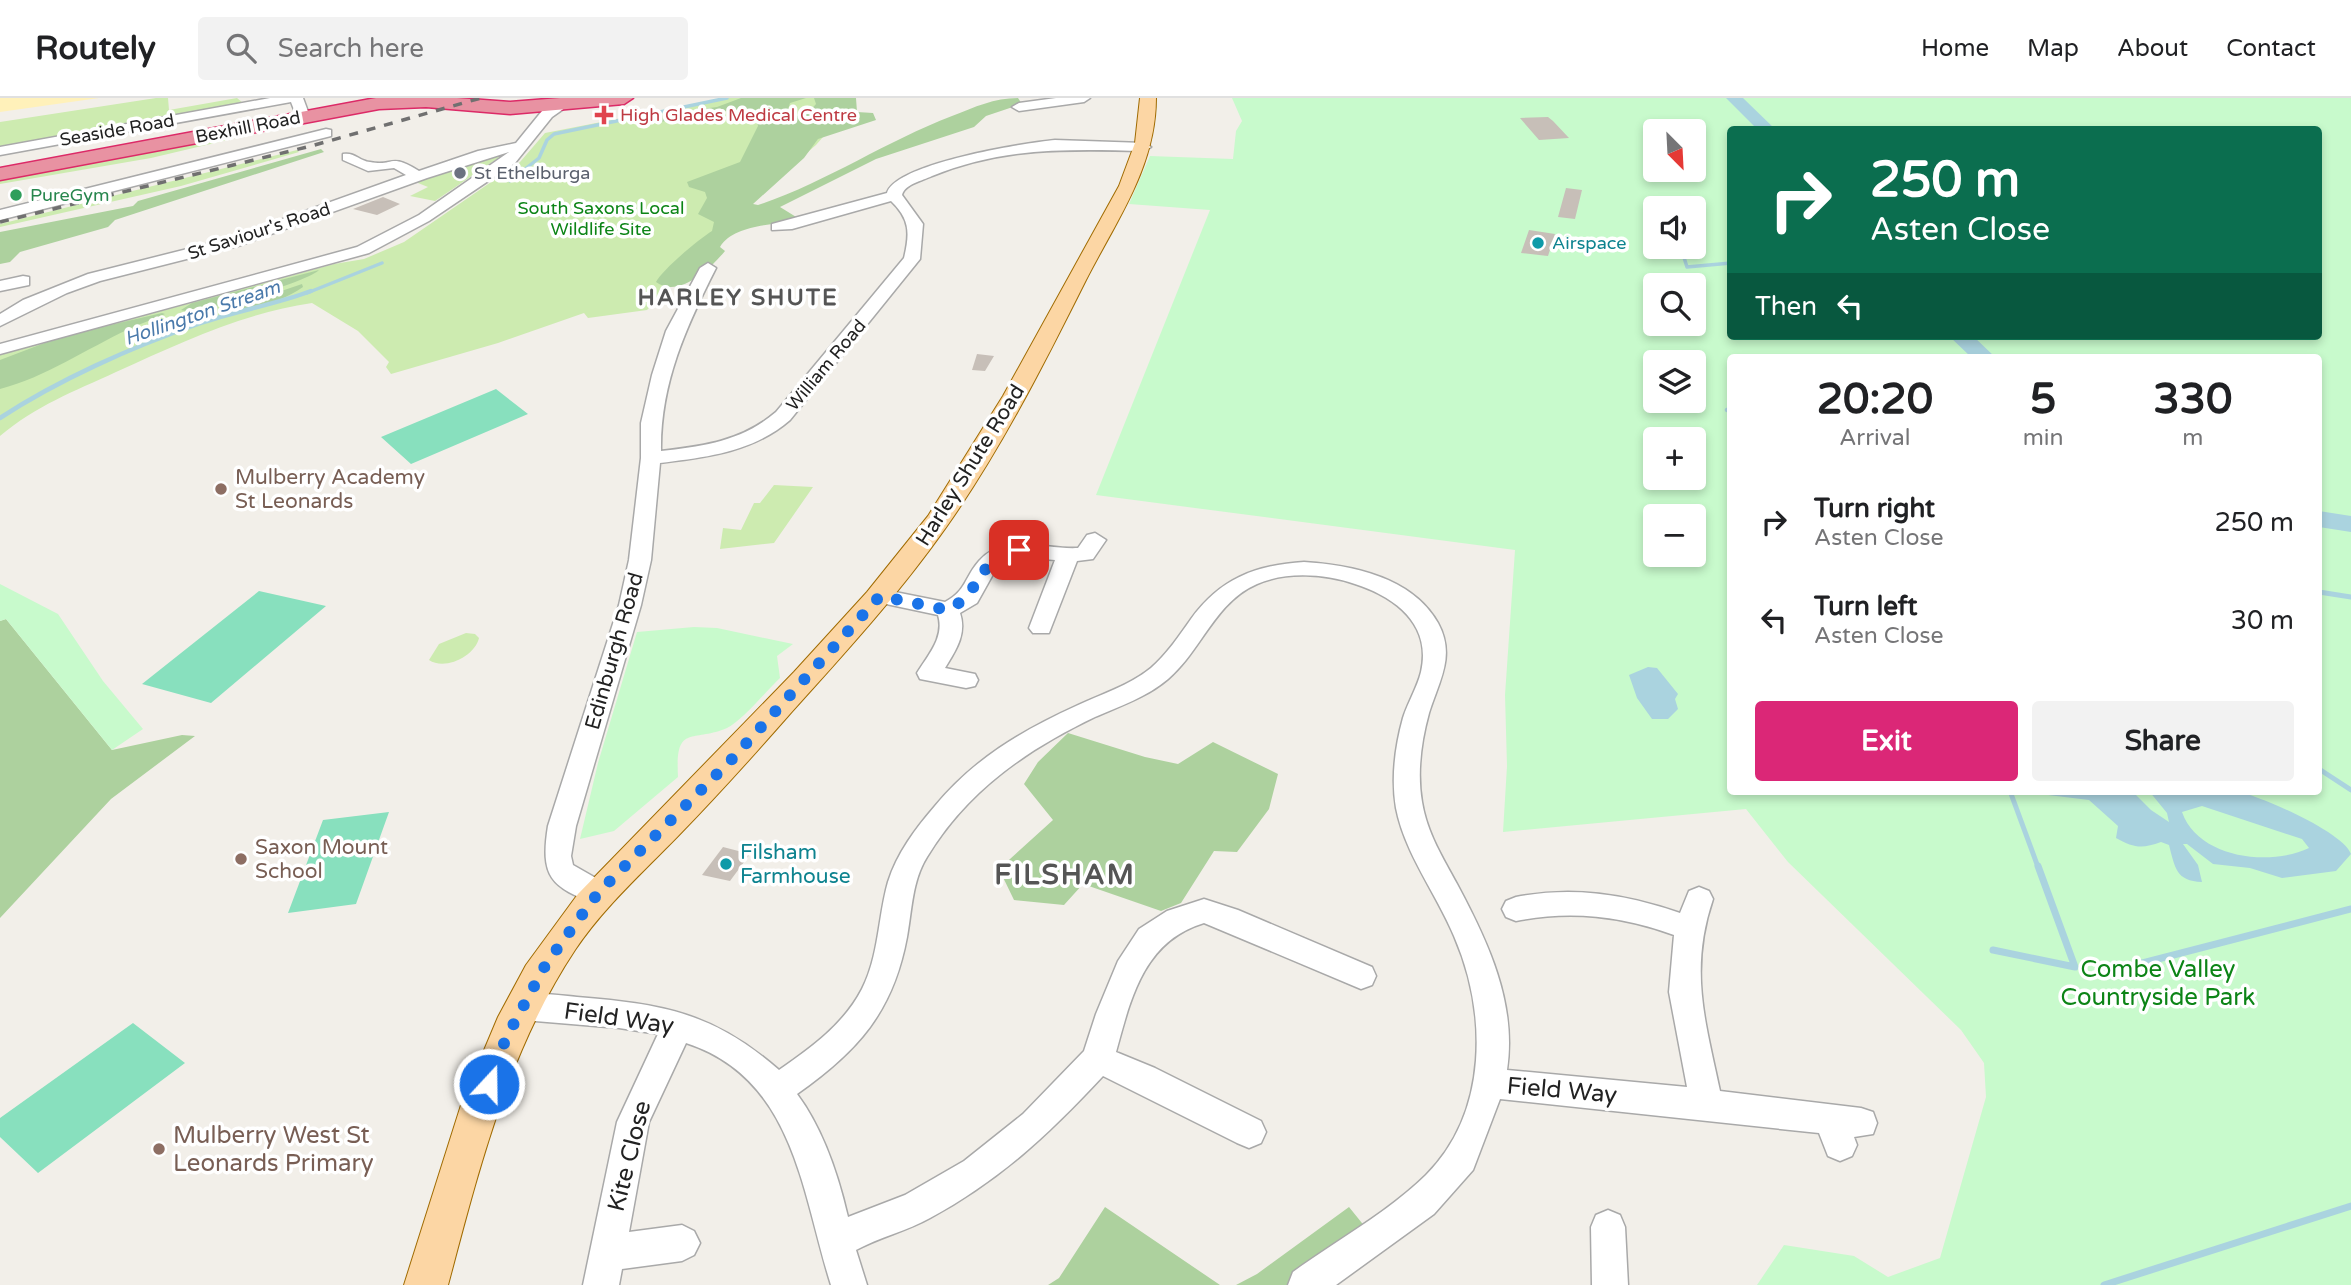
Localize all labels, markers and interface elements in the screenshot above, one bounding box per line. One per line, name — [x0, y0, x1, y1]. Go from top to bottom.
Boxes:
search box — [198, 17, 688, 80]
text: Routely — [35, 29, 156, 68]
icon: search — [222, 29, 260, 67]
text: Search here — [278, 33, 424, 64]
text: Home — [1921, 34, 1989, 63]
text: Map — [2027, 34, 2079, 63]
text: About — [2117, 34, 2188, 63]
text: Contact — [2226, 34, 2316, 63]
place label: High Glades Medical Centre — [620, 104, 857, 126]
marker: High Glades Medical Centre — [594, 105, 614, 125]
street label: Bexhill Road — [194, 106, 302, 148]
street label: Seaside Road — [58, 109, 176, 151]
north arrow — [1643, 119, 1706, 182]
map controls — [1643, 119, 1706, 567]
text: 250 m — [1870, 151, 2020, 210]
icon: right — [1755, 154, 1846, 245]
place label: St Ethelburga — [474, 162, 590, 184]
marker: St Ethelburga — [452, 165, 468, 181]
place label: PureGym — [30, 184, 109, 206]
marker: PureGym — [8, 187, 24, 203]
button: sound — [1643, 196, 1706, 259]
park label: South Saxons Local Wildlife Site — [518, 197, 684, 240]
street label: St Saviour's Road — [185, 198, 333, 264]
text: Asten Close — [1870, 211, 2050, 249]
place label: Airspace — [1552, 232, 1627, 254]
marker: Airspace — [1530, 235, 1546, 251]
button: search — [1643, 273, 1706, 336]
water label: Hollington Stream — [122, 276, 283, 350]
district label: HARLEY SHUTE — [637, 284, 839, 312]
icon: left — [1831, 287, 1869, 325]
text: Then — [1755, 291, 1817, 322]
street label: William Road — [781, 315, 871, 415]
button: layers — [1643, 350, 1706, 413]
text: 20:20 — [1817, 374, 1933, 425]
text: 5 — [2030, 374, 2056, 425]
text: 330 — [2153, 374, 2232, 425]
street label: Harley Shute Road — [911, 380, 1030, 551]
text: Arrival — [1839, 424, 1910, 452]
text: min — [2023, 424, 2064, 452]
text: m — [2182, 424, 2203, 452]
button: + — [1643, 427, 1706, 490]
place label: Mulberry Academy St Leonards — [235, 465, 425, 514]
marker: Mulberry Academy St Leonards — [213, 481, 229, 497]
text: Turn right — [1814, 493, 1935, 524]
icon: right — [1755, 503, 1793, 541]
button: − — [1643, 504, 1706, 567]
text: 250 m — [2214, 507, 2294, 538]
pin — [989, 520, 1049, 580]
text: Asten Close — [1814, 524, 1944, 552]
icon: arrive — [1000, 531, 1038, 569]
street label: Edinburgh Road — [580, 570, 649, 733]
text: Turn left — [1814, 591, 1917, 622]
icon: left — [1755, 601, 1793, 639]
text: 30 m — [2231, 605, 2294, 636]
text: Asten Close — [1814, 622, 1944, 650]
button: Exit — [1755, 701, 2018, 781]
button: Share — [2032, 701, 2294, 781]
place label: Saxon Mount School — [255, 835, 388, 884]
place label: Filsham Farmhouse — [740, 840, 851, 889]
marker: Saxon Mount School — [233, 851, 249, 867]
marker: Filsham Farmhouse — [718, 856, 734, 872]
district label: FILSHAM — [994, 858, 1136, 892]
park label: Combe Valley Countryside Park — [2061, 955, 2255, 1012]
street label: Field Way — [562, 996, 676, 1041]
position arrow — [452, 1047, 526, 1121]
street label: Field Way — [1506, 1071, 1618, 1110]
street label: Kite Close — [602, 1098, 657, 1215]
place label: Mulberry West St Leonards Primary — [173, 1121, 374, 1178]
marker: Mulberry West St Leonards Primary — [151, 1141, 167, 1157]

